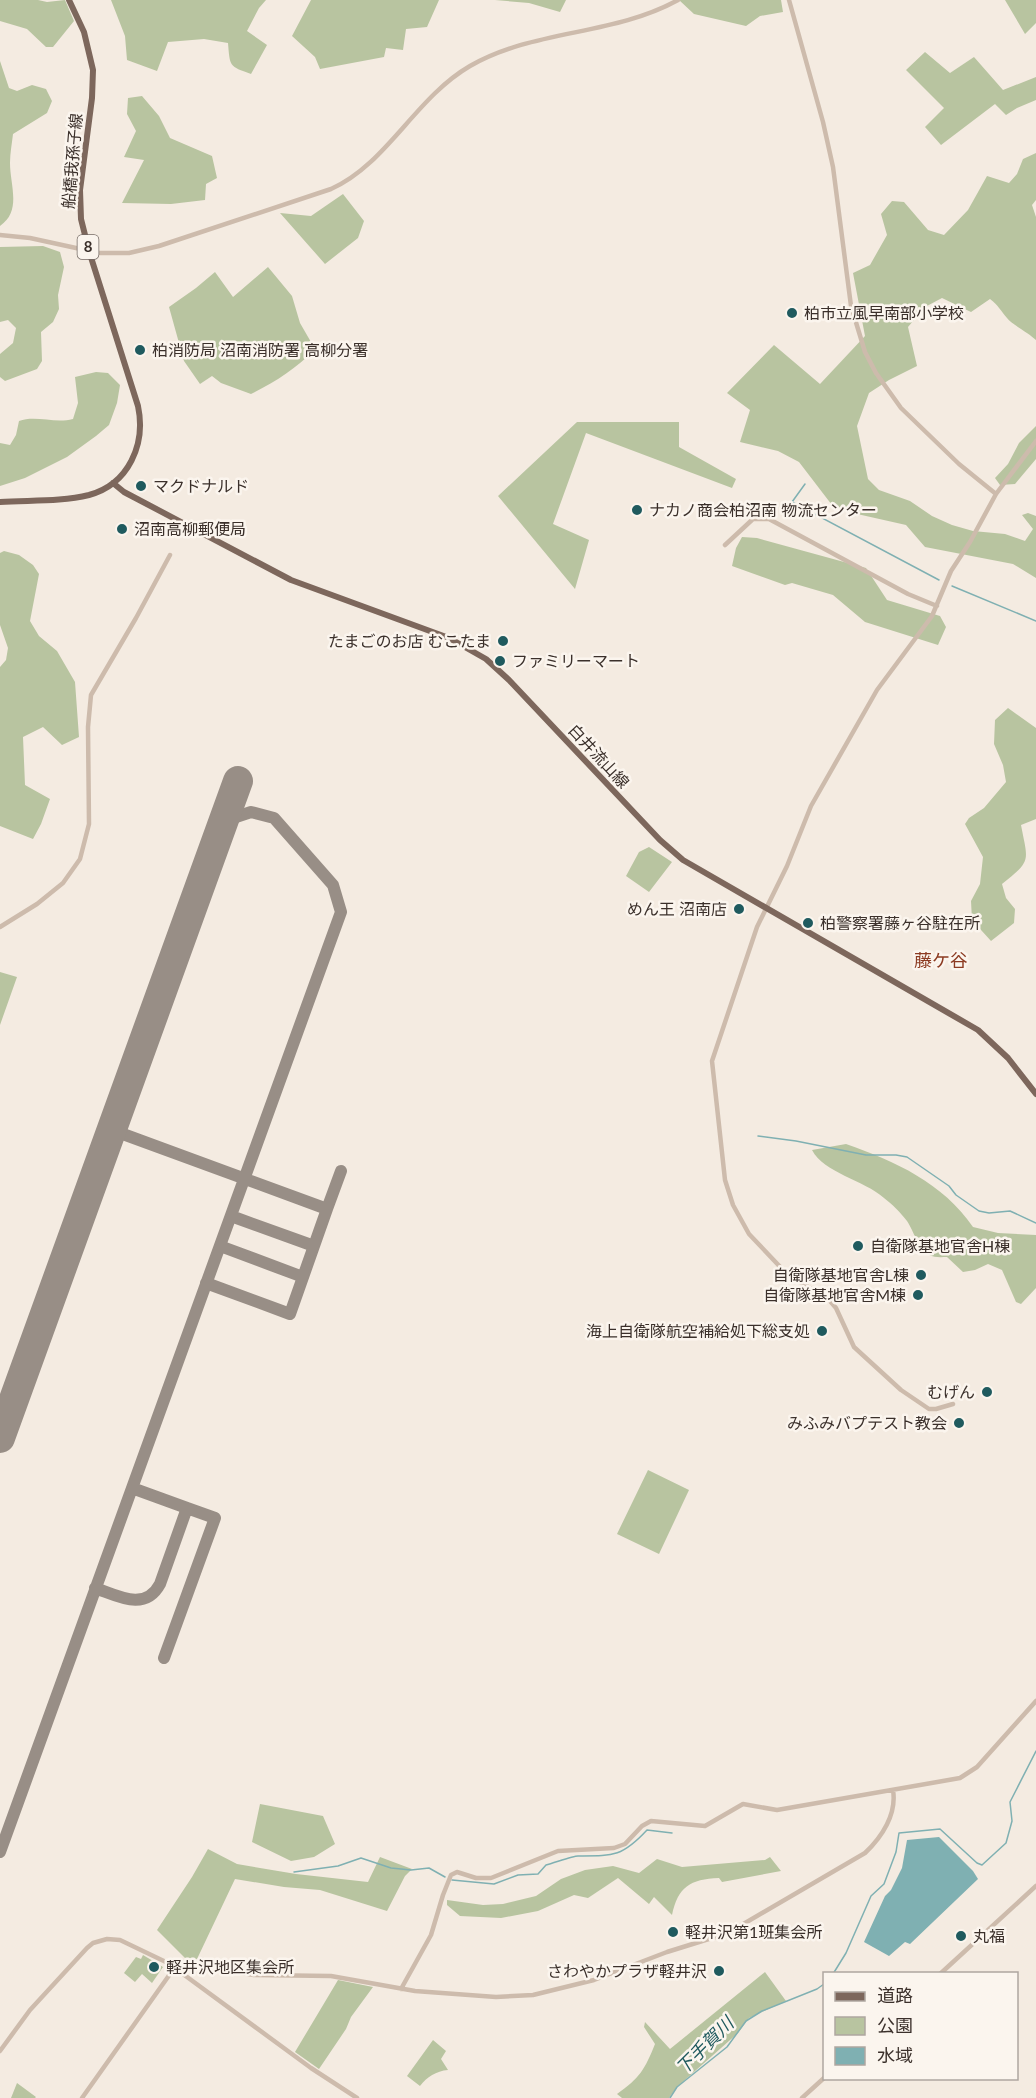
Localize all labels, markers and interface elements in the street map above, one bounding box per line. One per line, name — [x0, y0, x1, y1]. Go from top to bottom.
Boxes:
street label: 船橋我孫子線 — [58, 112, 85, 210]
road number: 8 — [78, 235, 98, 259]
place label: 柏市立風早南部小学校 — [804, 303, 964, 322]
marker: 柏市立風早南部小学校 — [785, 306, 799, 320]
place label: 柏消防局 沼南消防署 高柳分署 — [152, 340, 368, 359]
marker: 柏消防局 沼南消防署 高柳分署 — [133, 343, 147, 357]
place label: マクドナルド — [153, 476, 249, 495]
marker: マクドナルド — [134, 479, 148, 493]
place label: ナカノ商会柏沼南 物流センター — [649, 500, 877, 519]
marker: ナカノ商会柏沼南 物流センター — [630, 503, 644, 517]
place label: 沼南高柳郵便局 — [134, 519, 246, 538]
marker: 沼南高柳郵便局 — [115, 522, 129, 536]
place label: たまごのお店 むこたま — [328, 631, 491, 650]
marker: たまごのお店 むこたま — [496, 634, 510, 648]
place label: ファミリーマート — [512, 651, 640, 670]
marker: ファミリーマート — [493, 654, 507, 668]
street label: 白井流山線 — [565, 720, 634, 791]
place label: めん王 沼南店 — [627, 899, 727, 918]
marker: めん王 沼南店 — [732, 902, 746, 916]
place label: 柏警察署藤ヶ谷駐在所 — [820, 913, 980, 932]
marker: 柏警察署藤ヶ谷駐在所 — [801, 916, 815, 930]
district label: 藤ケ谷 — [914, 949, 968, 971]
place label: 自衛隊基地官舎H棟 — [870, 1236, 1010, 1255]
marker: 自衛隊基地官舎H棟 — [851, 1239, 865, 1253]
place label: 自衛隊基地官舎L棟 — [773, 1265, 909, 1284]
marker: 自衛隊基地官舎L棟 — [914, 1268, 928, 1282]
place label: 自衛隊基地官舎M棟 — [763, 1285, 906, 1304]
marker: 自衛隊基地官舎M棟 — [911, 1288, 925, 1302]
place label: 海上自衛隊航空補給処下総支処 — [586, 1321, 810, 1340]
marker: 海上自衛隊航空補給処下総支処 — [815, 1324, 829, 1338]
place label: むげん — [927, 1382, 975, 1401]
marker: むげん — [980, 1385, 994, 1399]
place label: みふみバプテスト教会 — [787, 1413, 947, 1432]
marker: みふみバプテスト教会 — [952, 1416, 966, 1430]
place label: 軽井沢第1班集会所 — [685, 1922, 822, 1941]
marker: 軽井沢第1班集会所 — [666, 1925, 680, 1939]
place label: 丸福 — [973, 1926, 1005, 1945]
marker: 丸福 — [954, 1929, 968, 1943]
place label: 軽井沢地区集会所 — [166, 1957, 294, 1976]
marker: 軽井沢地区集会所 — [147, 1960, 161, 1974]
place label: さわやかプラザ軽井沢 — [547, 1961, 707, 1980]
marker: さわやかプラザ軽井沢 — [712, 1964, 726, 1978]
legend — [823, 1972, 1018, 2080]
text: 道路 — [877, 1984, 913, 2006]
water label: 下手賀川 — [671, 2011, 739, 2079]
text: 公園 — [877, 2014, 913, 2036]
text: 水域 — [877, 2044, 913, 2066]

